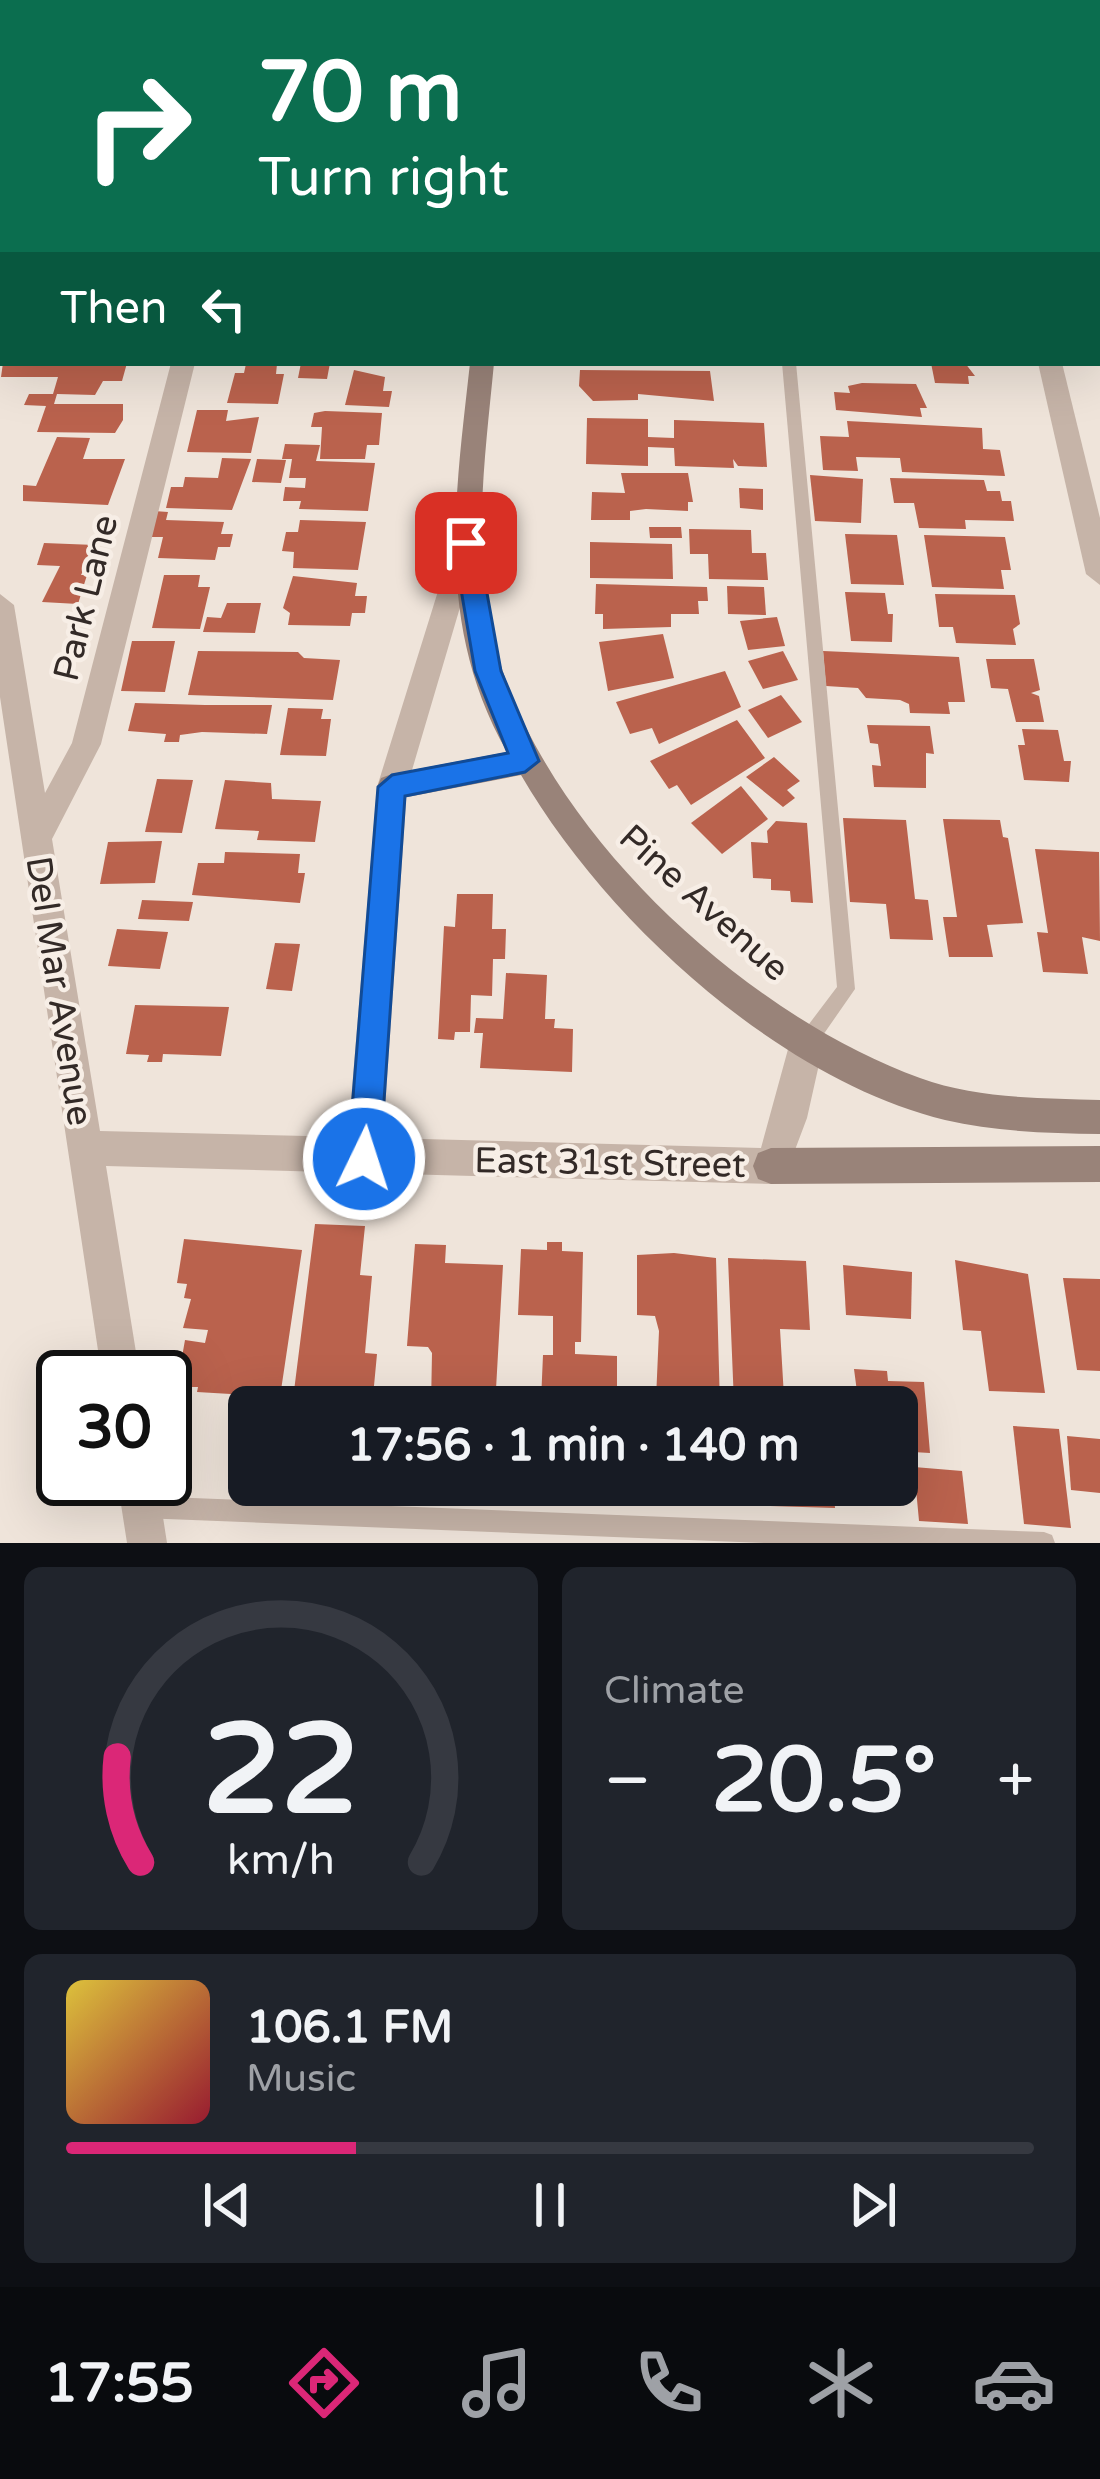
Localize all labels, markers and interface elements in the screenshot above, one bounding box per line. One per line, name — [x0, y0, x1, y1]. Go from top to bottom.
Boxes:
text: 70 m — [258, 43, 462, 144]
icon: right — [60, 48, 216, 204]
text: Turn right — [258, 145, 509, 210]
icon: left — [191, 276, 257, 342]
text: Then — [60, 282, 167, 336]
pin — [415, 492, 517, 594]
icon: arrive — [433, 510, 499, 576]
street label: Park Lane — [45, 511, 127, 685]
street label: Pine Avenue — [610, 816, 798, 990]
street label: Del Mar Avenue — [16, 853, 102, 1129]
position arrow — [301, 1096, 427, 1222]
street label: East 31st Street — [474, 1139, 746, 1187]
speed limit sign: 30 — [36, 1350, 192, 1506]
text: 17:56 · 1 min · 140 m — [347, 1419, 799, 1473]
text: Climate — [604, 1667, 744, 1714]
text: 22 — [203, 1696, 359, 1847]
text: 20.5° — [711, 1727, 937, 1836]
text: − — [604, 1741, 651, 1821]
text: + — [997, 1741, 1034, 1821]
text: km/h — [227, 1834, 335, 1885]
text: 106.1 FM — [246, 2001, 453, 2055]
text: Music — [246, 2055, 356, 2102]
icon: previous — [194, 2172, 260, 2238]
icon: pause — [517, 2172, 583, 2238]
icon: next — [840, 2172, 906, 2238]
icon: directions — [282, 2341, 366, 2425]
icon: music — [455, 2341, 539, 2425]
icon: phone — [627, 2341, 711, 2425]
icon: climate — [799, 2341, 883, 2425]
icon: car — [972, 2341, 1056, 2425]
text: 17:55 — [44, 2351, 194, 2416]

